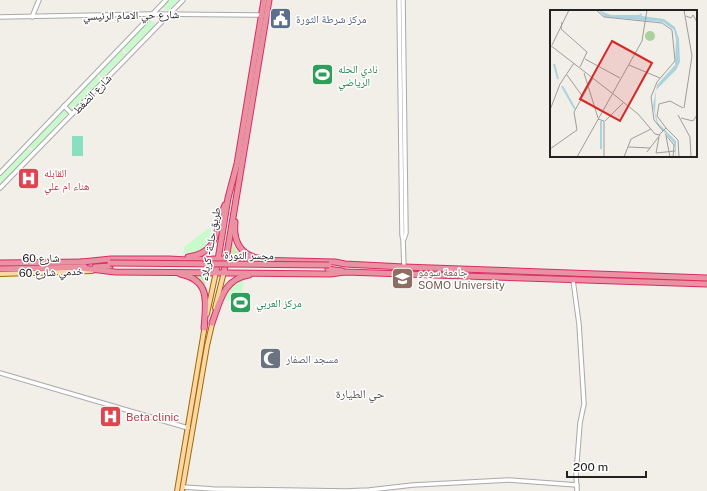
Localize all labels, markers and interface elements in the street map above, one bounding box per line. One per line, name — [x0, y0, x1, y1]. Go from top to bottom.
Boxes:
public building icon: مركز شرطة الثورة — [267, 6, 293, 32]
street label: شارع حي الامام الرئيسي — [83, 8, 179, 25]
inset map — [550, 10, 697, 157]
place label: مركز شرطة الثورة — [296, 13, 367, 25]
sports icon: نادي الحله الرياضي — [310, 62, 336, 88]
place label: نادي الحله الرياضي — [338, 63, 378, 91]
street label: شارع الضغط — [70, 72, 114, 117]
hospital icon: القابله هناء ام علي — [15, 166, 41, 192]
place label: القابله هناء ام علي — [44, 167, 90, 195]
street label: طريق حلــة - كربلاء — [198, 206, 223, 282]
street label: مجسر الثورة — [224, 249, 274, 262]
street label: شارع 60 — [22, 252, 60, 265]
street label: خدمي شارع 60 — [19, 265, 84, 282]
school or university icon: جامعة سومو SOMO University — [390, 265, 416, 291]
place label: جامعة سومو SOMO University — [418, 266, 505, 291]
sports icon: مركز العربي — [227, 290, 253, 316]
place label: مركز العربي — [256, 297, 302, 312]
mosque icon: مسجد الصفار — [258, 346, 284, 372]
place label: مسجد الصفار — [285, 353, 338, 365]
district label: حي الطيارة — [336, 387, 385, 404]
hospital icon: Beta clinic — [98, 404, 124, 430]
place label: Beta clinic — [126, 411, 179, 423]
scale bar — [567, 453, 646, 479]
text: 200 m — [573, 460, 608, 474]

